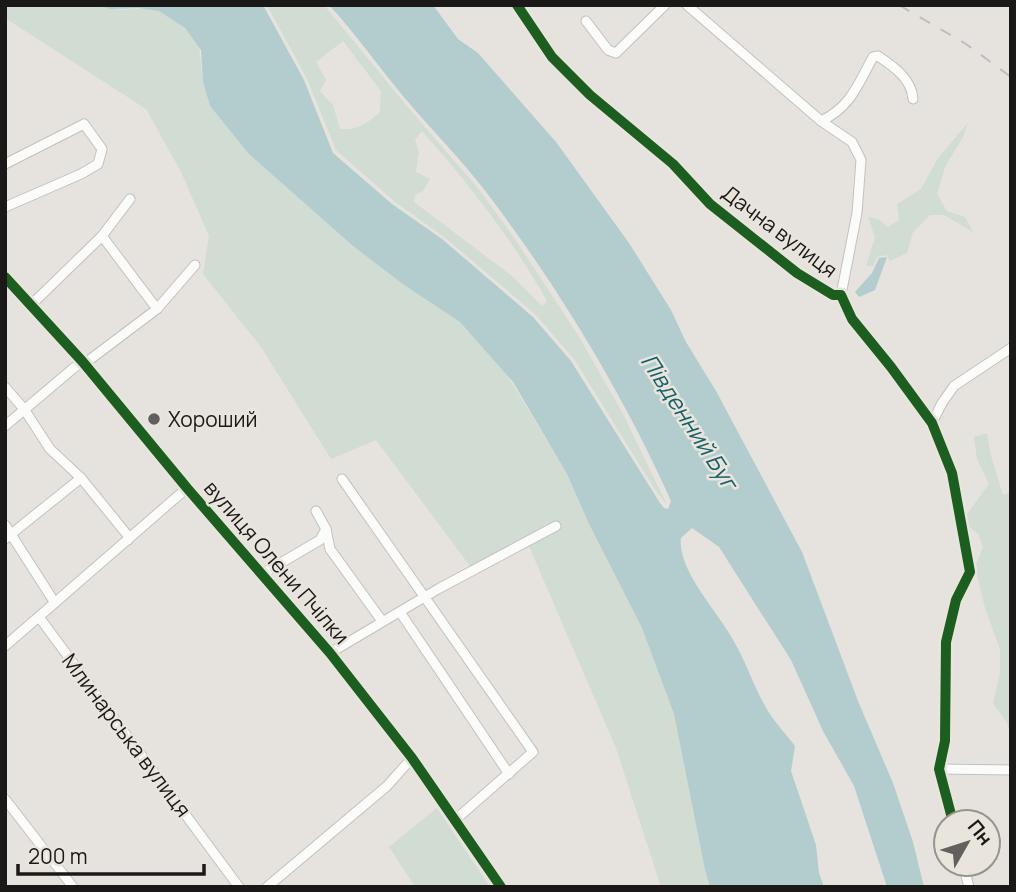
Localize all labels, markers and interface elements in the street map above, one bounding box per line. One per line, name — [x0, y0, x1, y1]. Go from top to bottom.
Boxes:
street label: Дачна вулиця — [717, 178, 843, 284]
water label: Південний Буг — [634, 347, 748, 498]
place label: Хороший — [168, 405, 257, 433]
marker: Хороший — [146, 411, 162, 427]
street label: вулиця Олени Пчілки — [198, 474, 356, 650]
street label: Млинарська вулиця — [56, 648, 198, 822]
north arrow — [932, 808, 1002, 878]
text: Пн — [962, 814, 998, 850]
scale bar — [18, 832, 203, 876]
text: 200 m — [28, 842, 88, 870]

